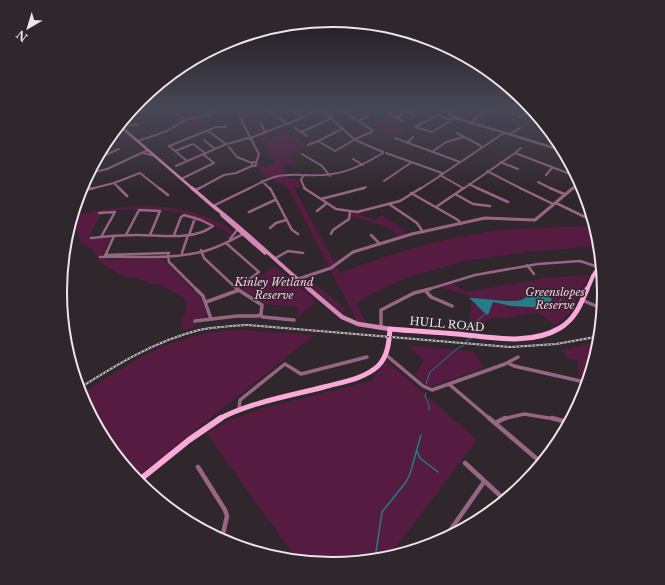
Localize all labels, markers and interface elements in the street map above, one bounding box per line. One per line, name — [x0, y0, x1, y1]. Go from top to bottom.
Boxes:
north arrow — [8, 8, 48, 48]
text: N — [13, 27, 30, 45]
park label: Kinley Wetland Reserve — [234, 275, 314, 302]
park label: Greenslopes Reserve — [525, 285, 585, 312]
street label: HULL ROAD — [409, 314, 485, 334]

